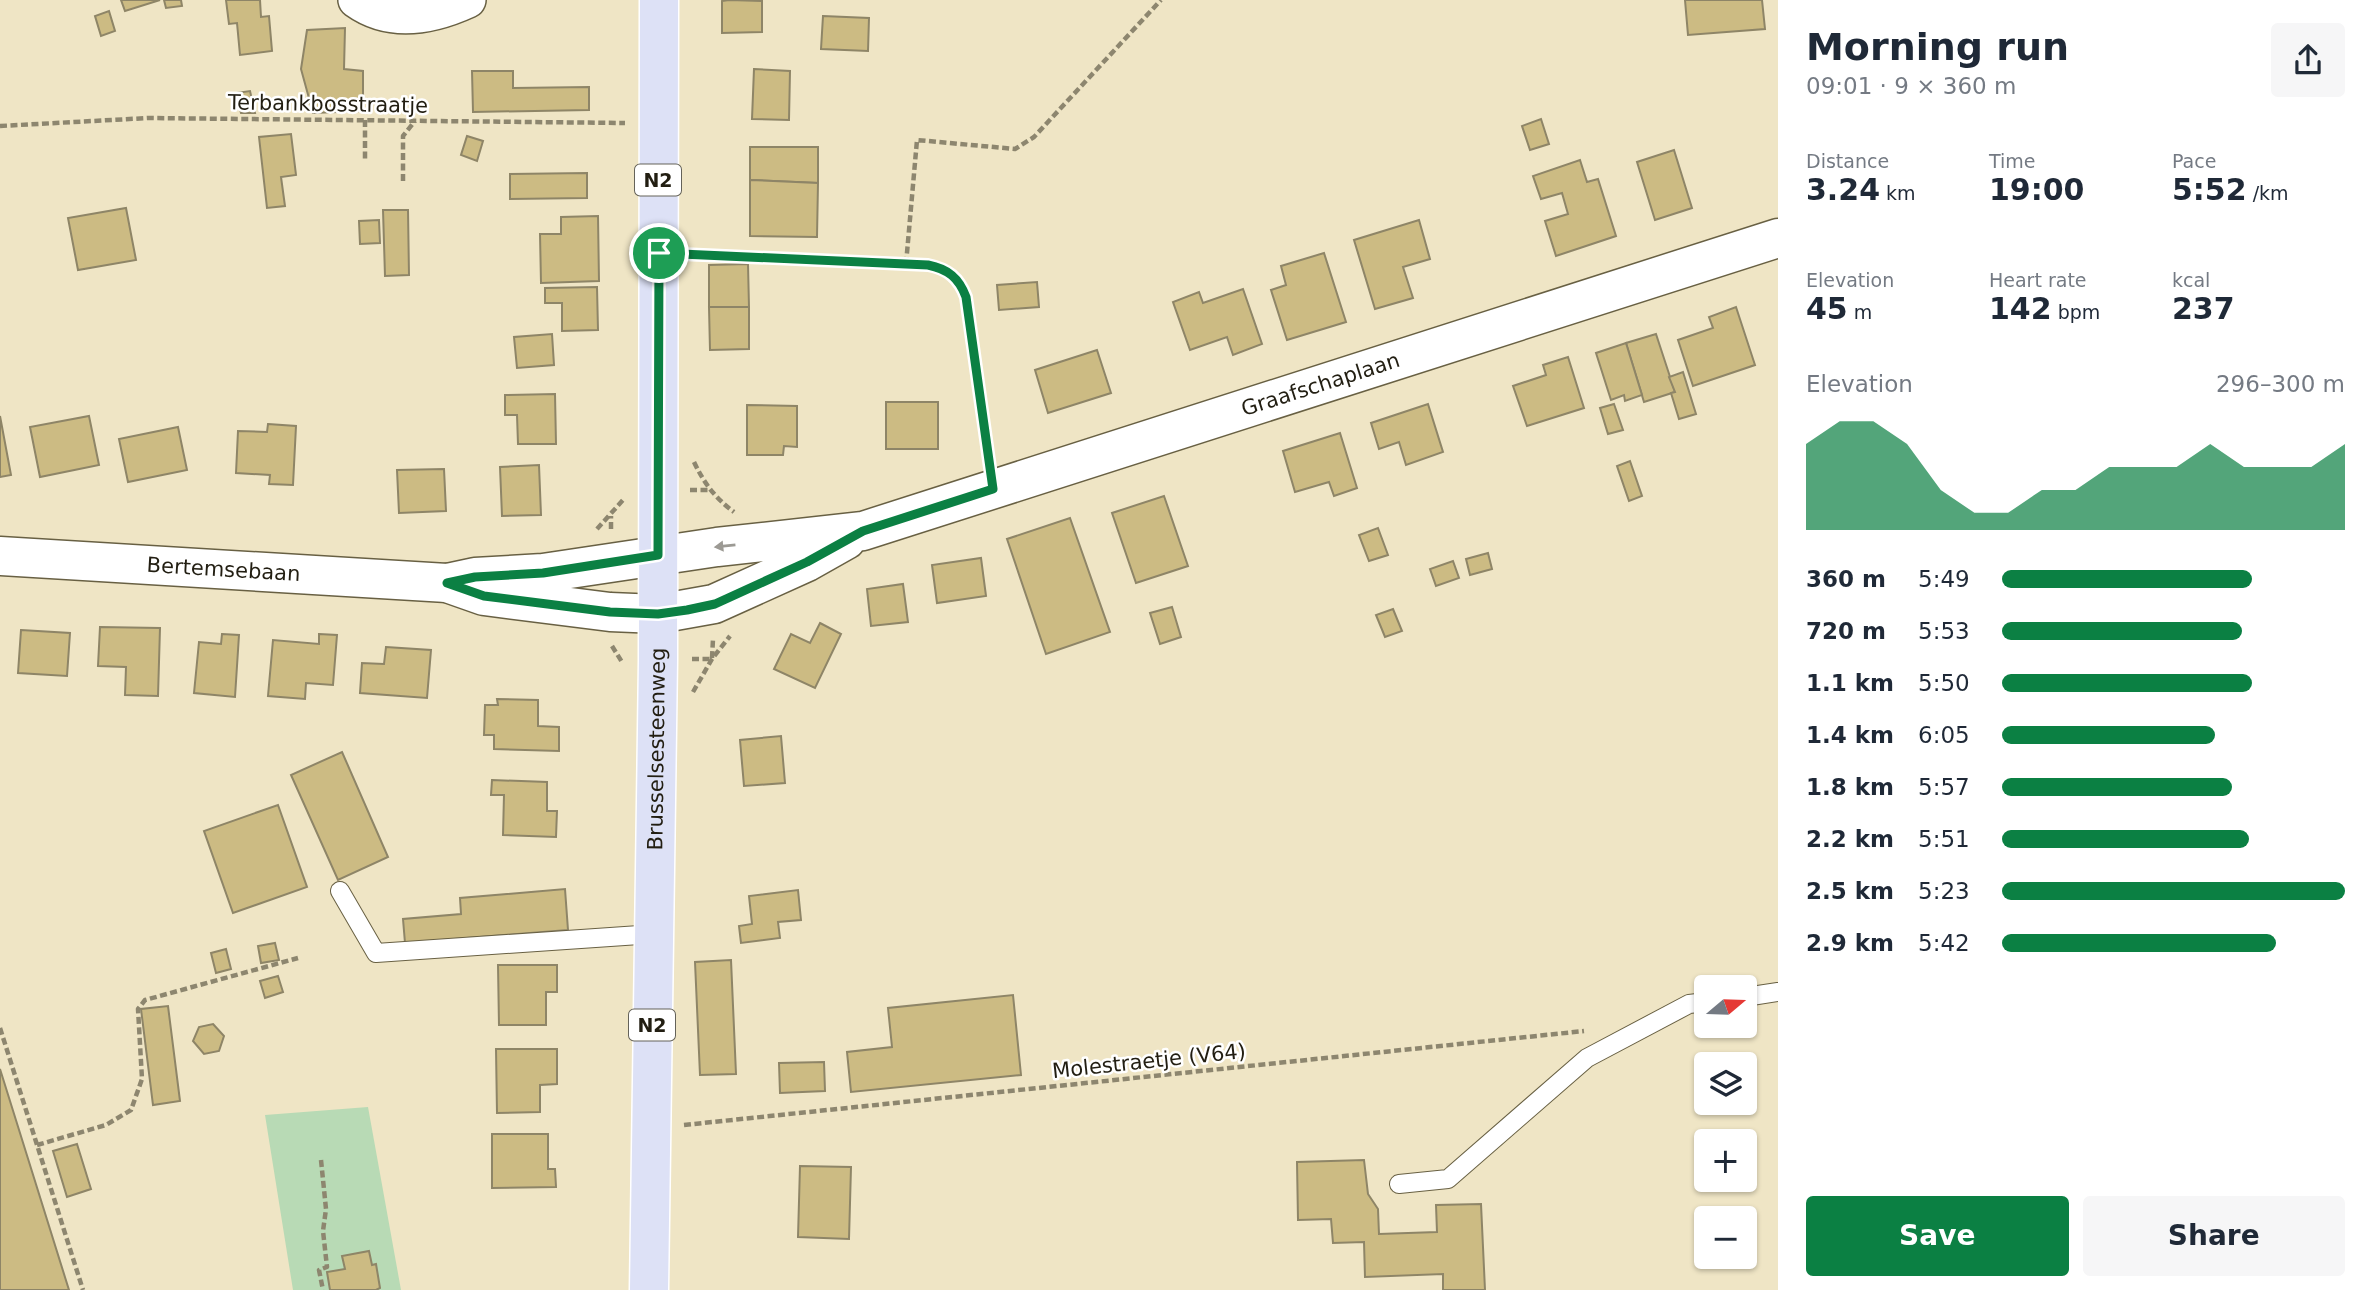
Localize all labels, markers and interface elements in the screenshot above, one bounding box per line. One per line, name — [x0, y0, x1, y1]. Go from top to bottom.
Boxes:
button: share — [2271, 23, 2345, 97]
text: Morning run — [1806, 25, 2069, 69]
text: 09:01 · 9 × 360 m — [1806, 73, 2016, 99]
street label: Terbankbosstraatje — [227, 90, 428, 118]
text: Distance — [1806, 150, 1889, 172]
text: Time — [1989, 150, 2036, 172]
text: Pace — [2172, 150, 2216, 172]
road number: N2 — [635, 164, 681, 196]
text: 3.24 — [1806, 172, 1880, 207]
text: 19:00 — [1989, 172, 2085, 207]
text: 5:52 — [2172, 172, 2247, 207]
text: km — [1880, 182, 1916, 204]
text: /km — [2247, 182, 2289, 204]
pin — [629, 223, 689, 283]
icon: arrive — [640, 234, 678, 272]
text: Elevation — [1806, 269, 1894, 291]
text: Heart rate — [1989, 269, 2087, 291]
text: kcal — [2172, 269, 2210, 291]
text: 45 — [1806, 291, 1848, 326]
text: 142 — [1989, 291, 2052, 326]
text: 237 — [2172, 291, 2235, 326]
text: m — [1848, 301, 1872, 323]
text: bpm — [2052, 301, 2100, 323]
street label: Graafschaplaan — [1238, 348, 1403, 421]
text: Elevation — [1806, 371, 1913, 397]
text: 296–300 m — [2216, 371, 2345, 397]
one-way arrow — [714, 540, 736, 551]
street label: Bertemsebaan — [146, 553, 301, 586]
text: 360 m — [1806, 566, 1886, 592]
text: 5:49 — [1918, 566, 1970, 592]
text: 720 m — [1806, 618, 1886, 644]
text: 5:53 — [1918, 618, 1970, 644]
street label: Brusselsesteenweg — [643, 648, 670, 851]
text: 1.1 km — [1806, 670, 1894, 696]
text: 5:50 — [1918, 670, 1970, 696]
text: 1.4 km — [1806, 722, 1894, 748]
text: 6:05 — [1918, 722, 1970, 748]
text: 1.8 km — [1806, 774, 1894, 800]
text: 5:57 — [1918, 774, 1970, 800]
text: 2.2 km — [1806, 826, 1894, 852]
text: 5:51 — [1918, 826, 1970, 852]
text: 2.5 km — [1806, 878, 1894, 904]
text: 5:23 — [1918, 878, 1970, 904]
text: 2.9 km — [1806, 930, 1894, 956]
text: 5:42 — [1918, 930, 1970, 956]
north arrow — [1694, 975, 1757, 1038]
map controls — [1694, 975, 1757, 1269]
road number: N2 — [629, 1009, 675, 1040]
street label: Molestraetje (V64) — [1051, 1039, 1247, 1083]
button: layers — [1694, 1052, 1757, 1115]
button: + — [1694, 1129, 1757, 1192]
button: Save — [1806, 1196, 2069, 1276]
button: Share — [2083, 1196, 2345, 1276]
button: − — [1694, 1206, 1757, 1269]

